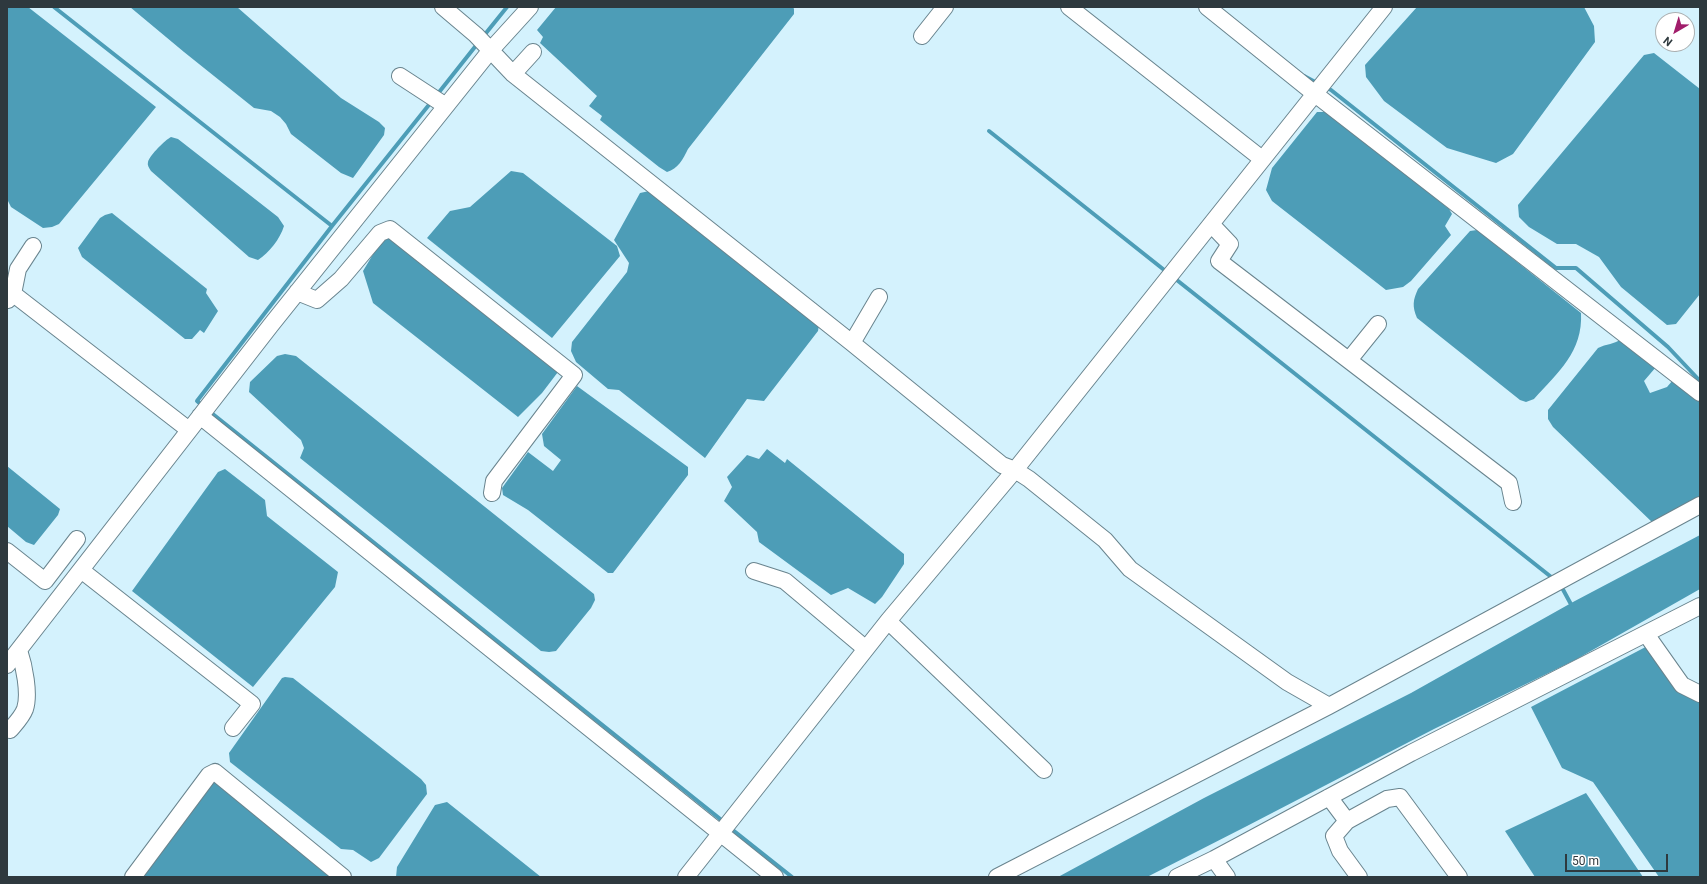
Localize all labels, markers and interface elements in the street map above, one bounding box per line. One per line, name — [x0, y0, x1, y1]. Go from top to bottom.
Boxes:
north arrow — [1655, 12, 1695, 52]
text: N — [1661, 34, 1675, 49]
scale bar — [1567, 846, 1670, 872]
text: 50 m — [1572, 854, 1599, 868]

